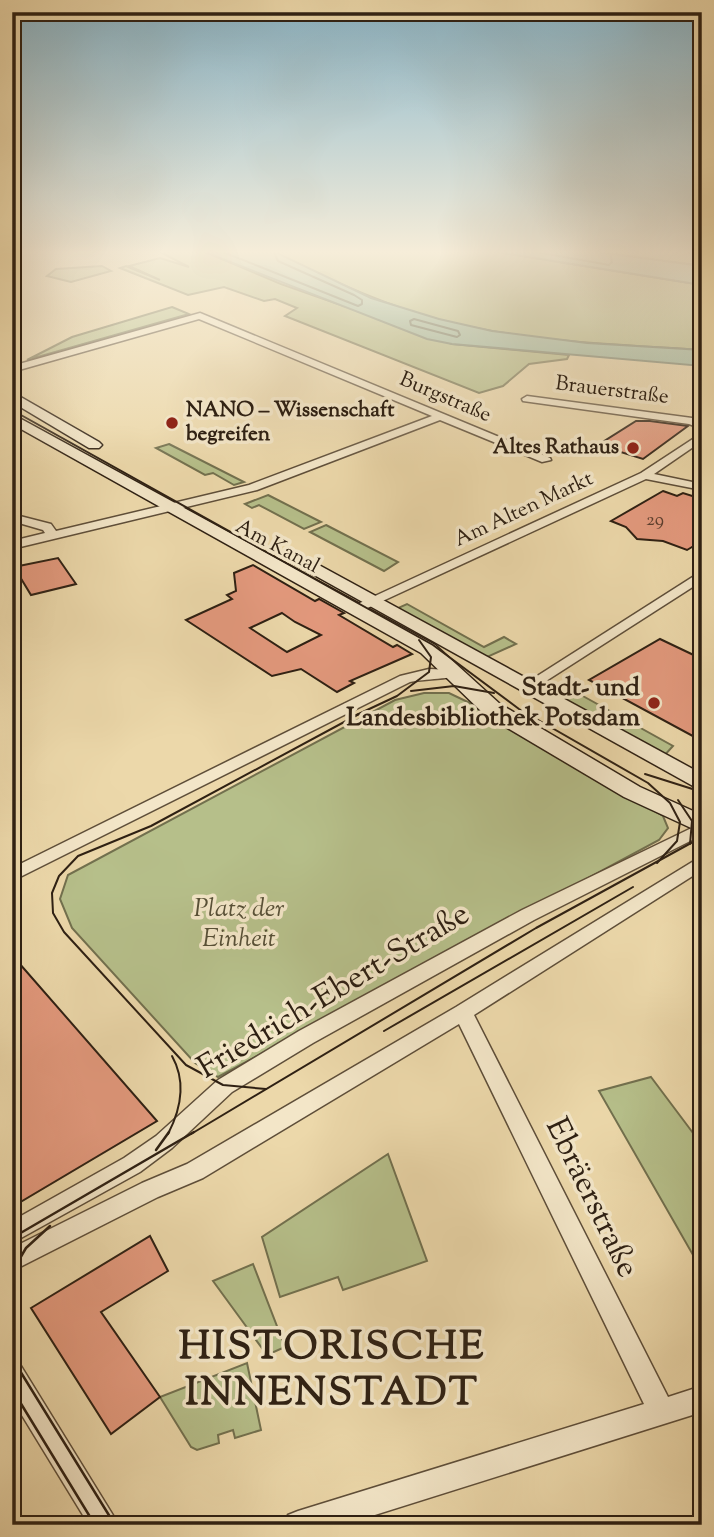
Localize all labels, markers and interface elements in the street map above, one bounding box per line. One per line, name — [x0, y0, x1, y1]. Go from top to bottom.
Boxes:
street label: Burgstraße — [394, 365, 496, 431]
street label: Brauerstraße — [554, 369, 670, 413]
place label: NANO – Wissenschaft begreifen — [185, 396, 395, 450]
marker: NANO – Wissenschaft begreifen — [164, 415, 180, 431]
place label: Altes Rathaus — [493, 433, 619, 463]
marker: Altes Rathaus — [625, 440, 641, 456]
street label: Am Alten Markt — [450, 465, 598, 555]
house number: 29 — [646, 507, 664, 534]
street label: Am Kanal — [229, 512, 325, 582]
place label: Stadt- und Landesbibliothek Potsdam — [346, 670, 640, 737]
marker: Stadt- und Landesbibliothek Potsdam — [646, 695, 662, 711]
park label: Platz der Einheit — [194, 891, 284, 958]
street label: Friedrich-Ebert-Straße — [189, 892, 479, 1092]
street label: Ebräerstraße — [532, 1110, 650, 1286]
district label: HISTORISCHE INNENSTADT — [179, 1320, 485, 1423]

